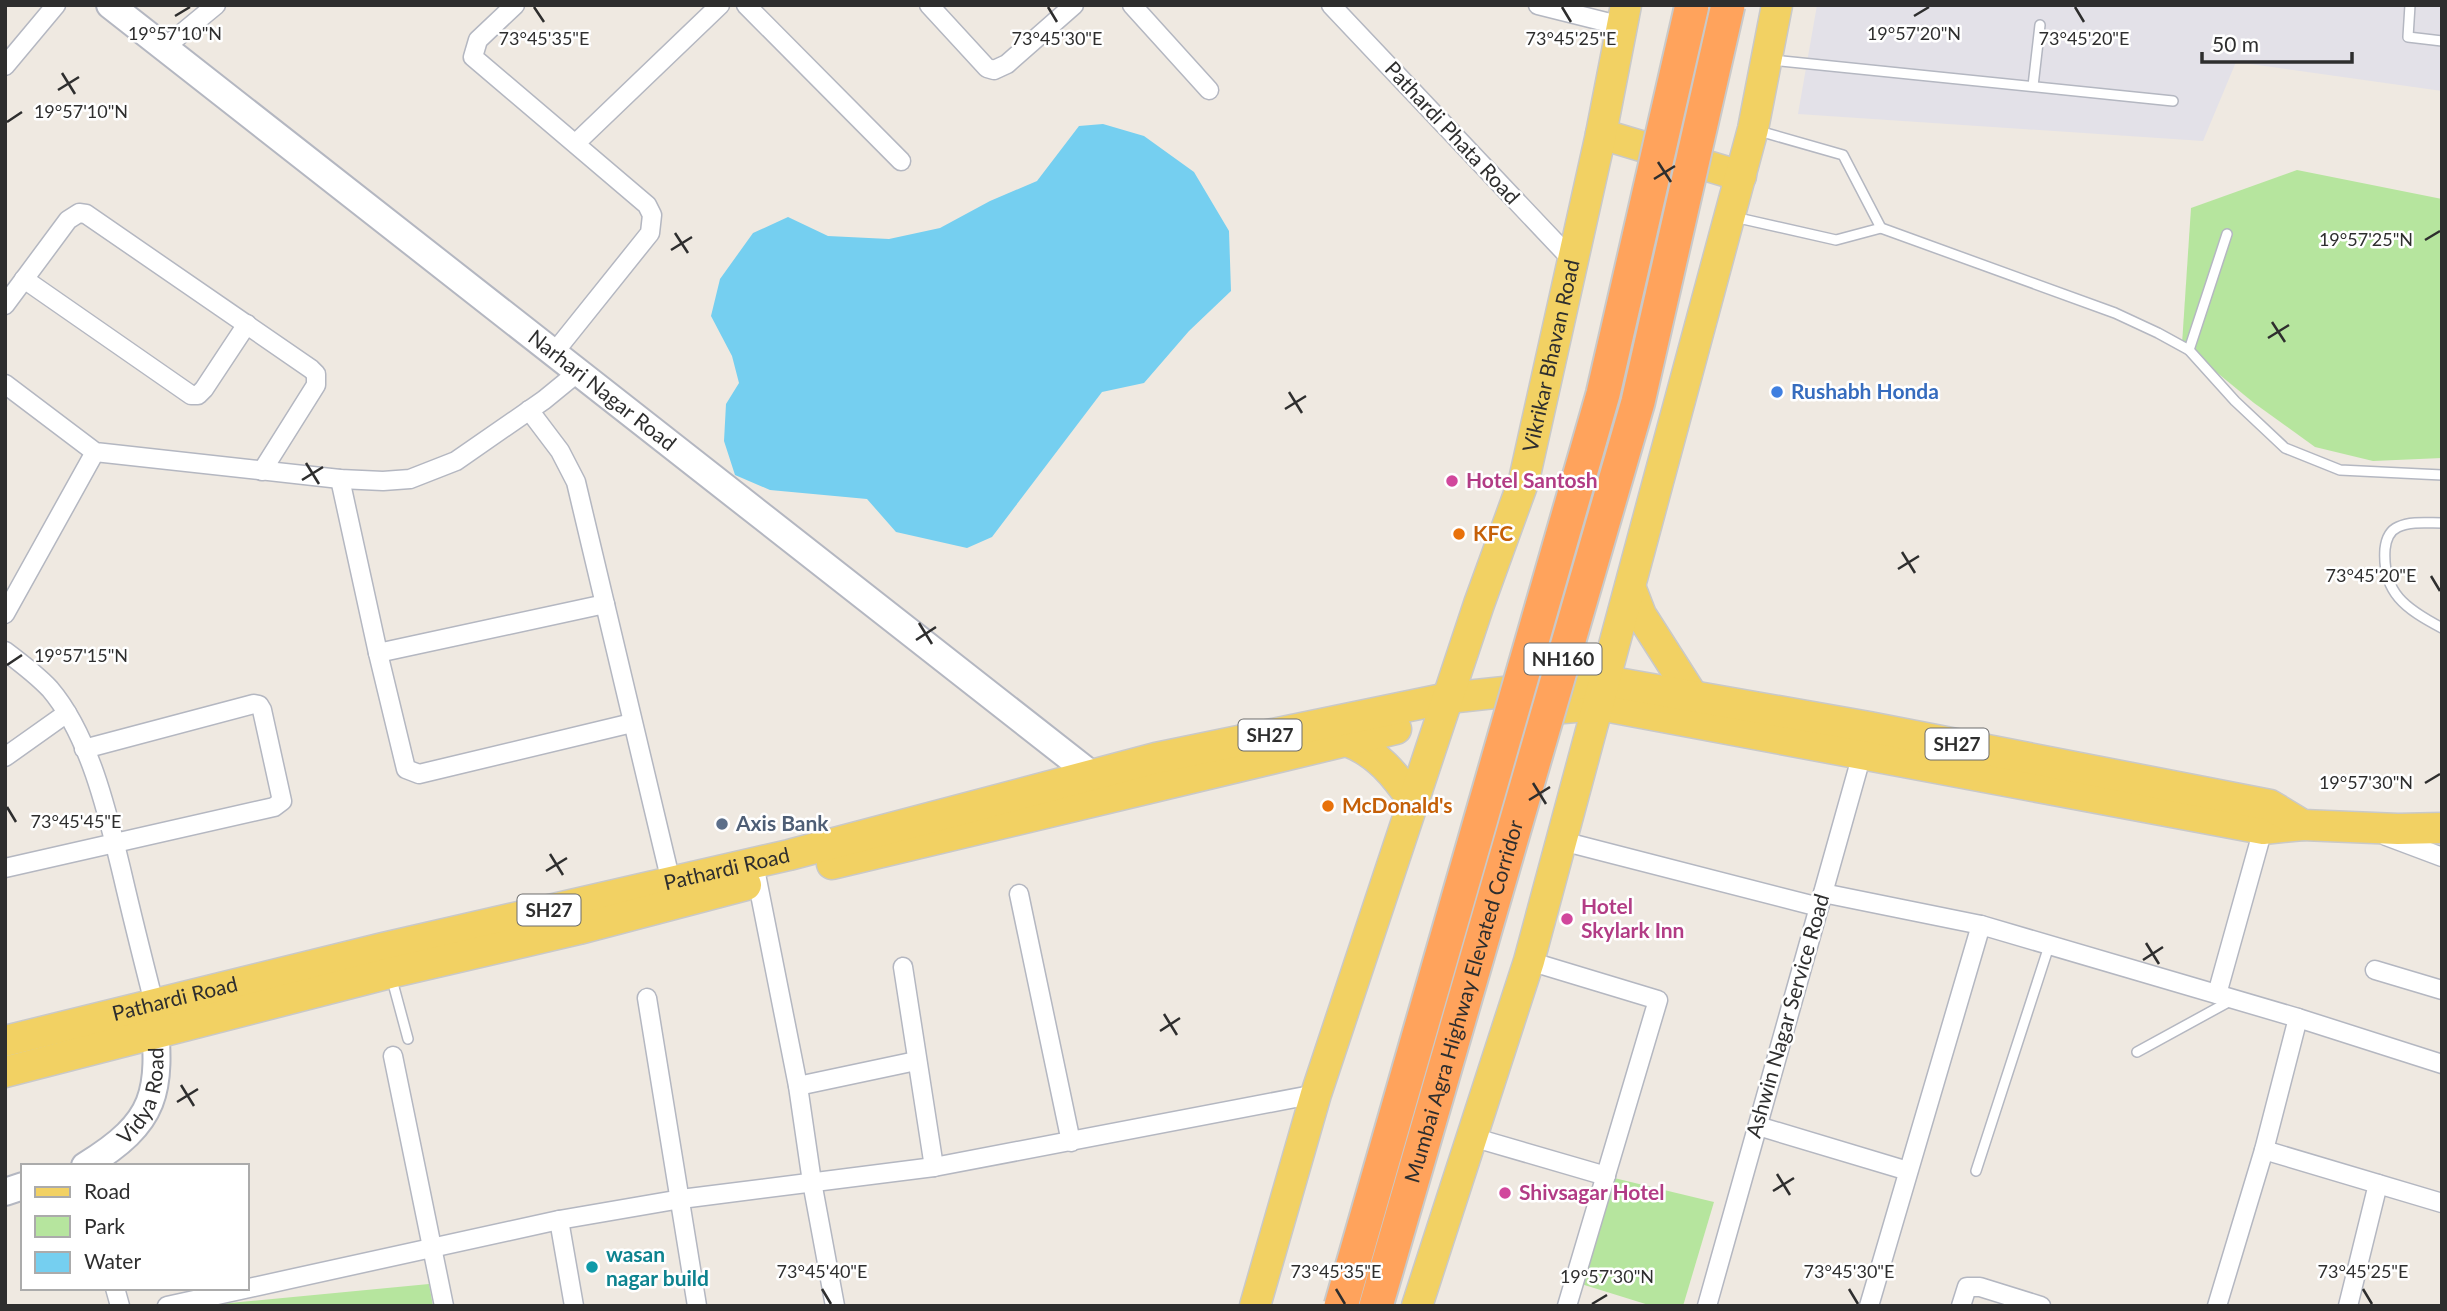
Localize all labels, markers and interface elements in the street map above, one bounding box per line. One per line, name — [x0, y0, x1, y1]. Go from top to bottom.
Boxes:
scale bar — [2202, 21, 2352, 65]
text: 19°57'10"N — [128, 22, 222, 44]
text: 19°57'20"N — [1867, 22, 1961, 44]
text: 73°45'35"E — [499, 27, 589, 49]
text: 73°45'30"E — [1012, 27, 1102, 49]
text: 73°45'25"E — [1526, 27, 1616, 49]
text: 73°45'20"E — [2039, 27, 2129, 49]
text: 50 m — [2212, 31, 2259, 56]
street label: Pathardi Phata Road — [1380, 55, 1526, 209]
text: 19°57'10"N — [34, 100, 128, 122]
text: 19°57'25"N — [2319, 228, 2413, 250]
street label: Vikrikar Bhavan Road — [1517, 257, 1584, 454]
street label: Narhari Nagar Road — [524, 324, 682, 455]
place label: Rushabh Honda — [1791, 378, 1939, 403]
marker: Rushabh Honda — [1769, 384, 1785, 400]
place label: Hotel Santosh — [1466, 467, 1598, 492]
marker: Hotel Santosh — [1444, 473, 1460, 489]
place label: KFC — [1473, 520, 1513, 545]
marker: KFC — [1451, 526, 1467, 542]
text: 73°45'20"E — [2326, 564, 2416, 586]
text: 19°57'15"N — [34, 644, 128, 666]
road number: NH160 — [1524, 644, 1602, 674]
road number: SH27 — [1238, 720, 1302, 750]
road number: SH27 — [1926, 729, 1988, 760]
text: 19°57'30"N — [2319, 771, 2413, 793]
place label: McDonald's — [1342, 792, 1453, 817]
marker: McDonald's — [1320, 798, 1336, 814]
text: 73°45'45"E — [31, 810, 121, 832]
place label: Axis Bank — [735, 810, 829, 835]
marker: Axis Bank — [714, 816, 730, 832]
street label: Mumbai Agra Highway Elevated Corridor — [1398, 817, 1527, 1185]
street label: Pathardi Road — [661, 841, 792, 894]
street label: Ashwin Nagar Service Road — [1740, 891, 1833, 1140]
place label: Hotel Skylark Inn — [1581, 893, 1684, 942]
road number: SH27 — [518, 894, 580, 926]
marker: Hotel Skylark Inn — [1559, 911, 1575, 927]
street label: Pathardi Road — [109, 970, 240, 1025]
street label: Vidya Road — [111, 1047, 168, 1149]
legend — [21, 1164, 248, 1290]
text: Road — [84, 1178, 131, 1203]
place label: Shivsagar Hotel — [1519, 1179, 1664, 1204]
marker: Shivsagar Hotel — [1497, 1185, 1513, 1201]
text: Park — [84, 1213, 125, 1238]
place label: wasan nagar build — [606, 1241, 709, 1290]
text: Water — [84, 1248, 141, 1273]
marker: wasan nagar build — [584, 1259, 600, 1275]
text: 73°45'40"E — [777, 1260, 867, 1282]
text: 73°45'35"E — [1291, 1260, 1381, 1282]
text: 73°45'30"E — [1804, 1260, 1894, 1282]
text: 73°45'25"E — [2318, 1260, 2408, 1282]
text: 19°57'30"N — [1560, 1265, 1654, 1287]

